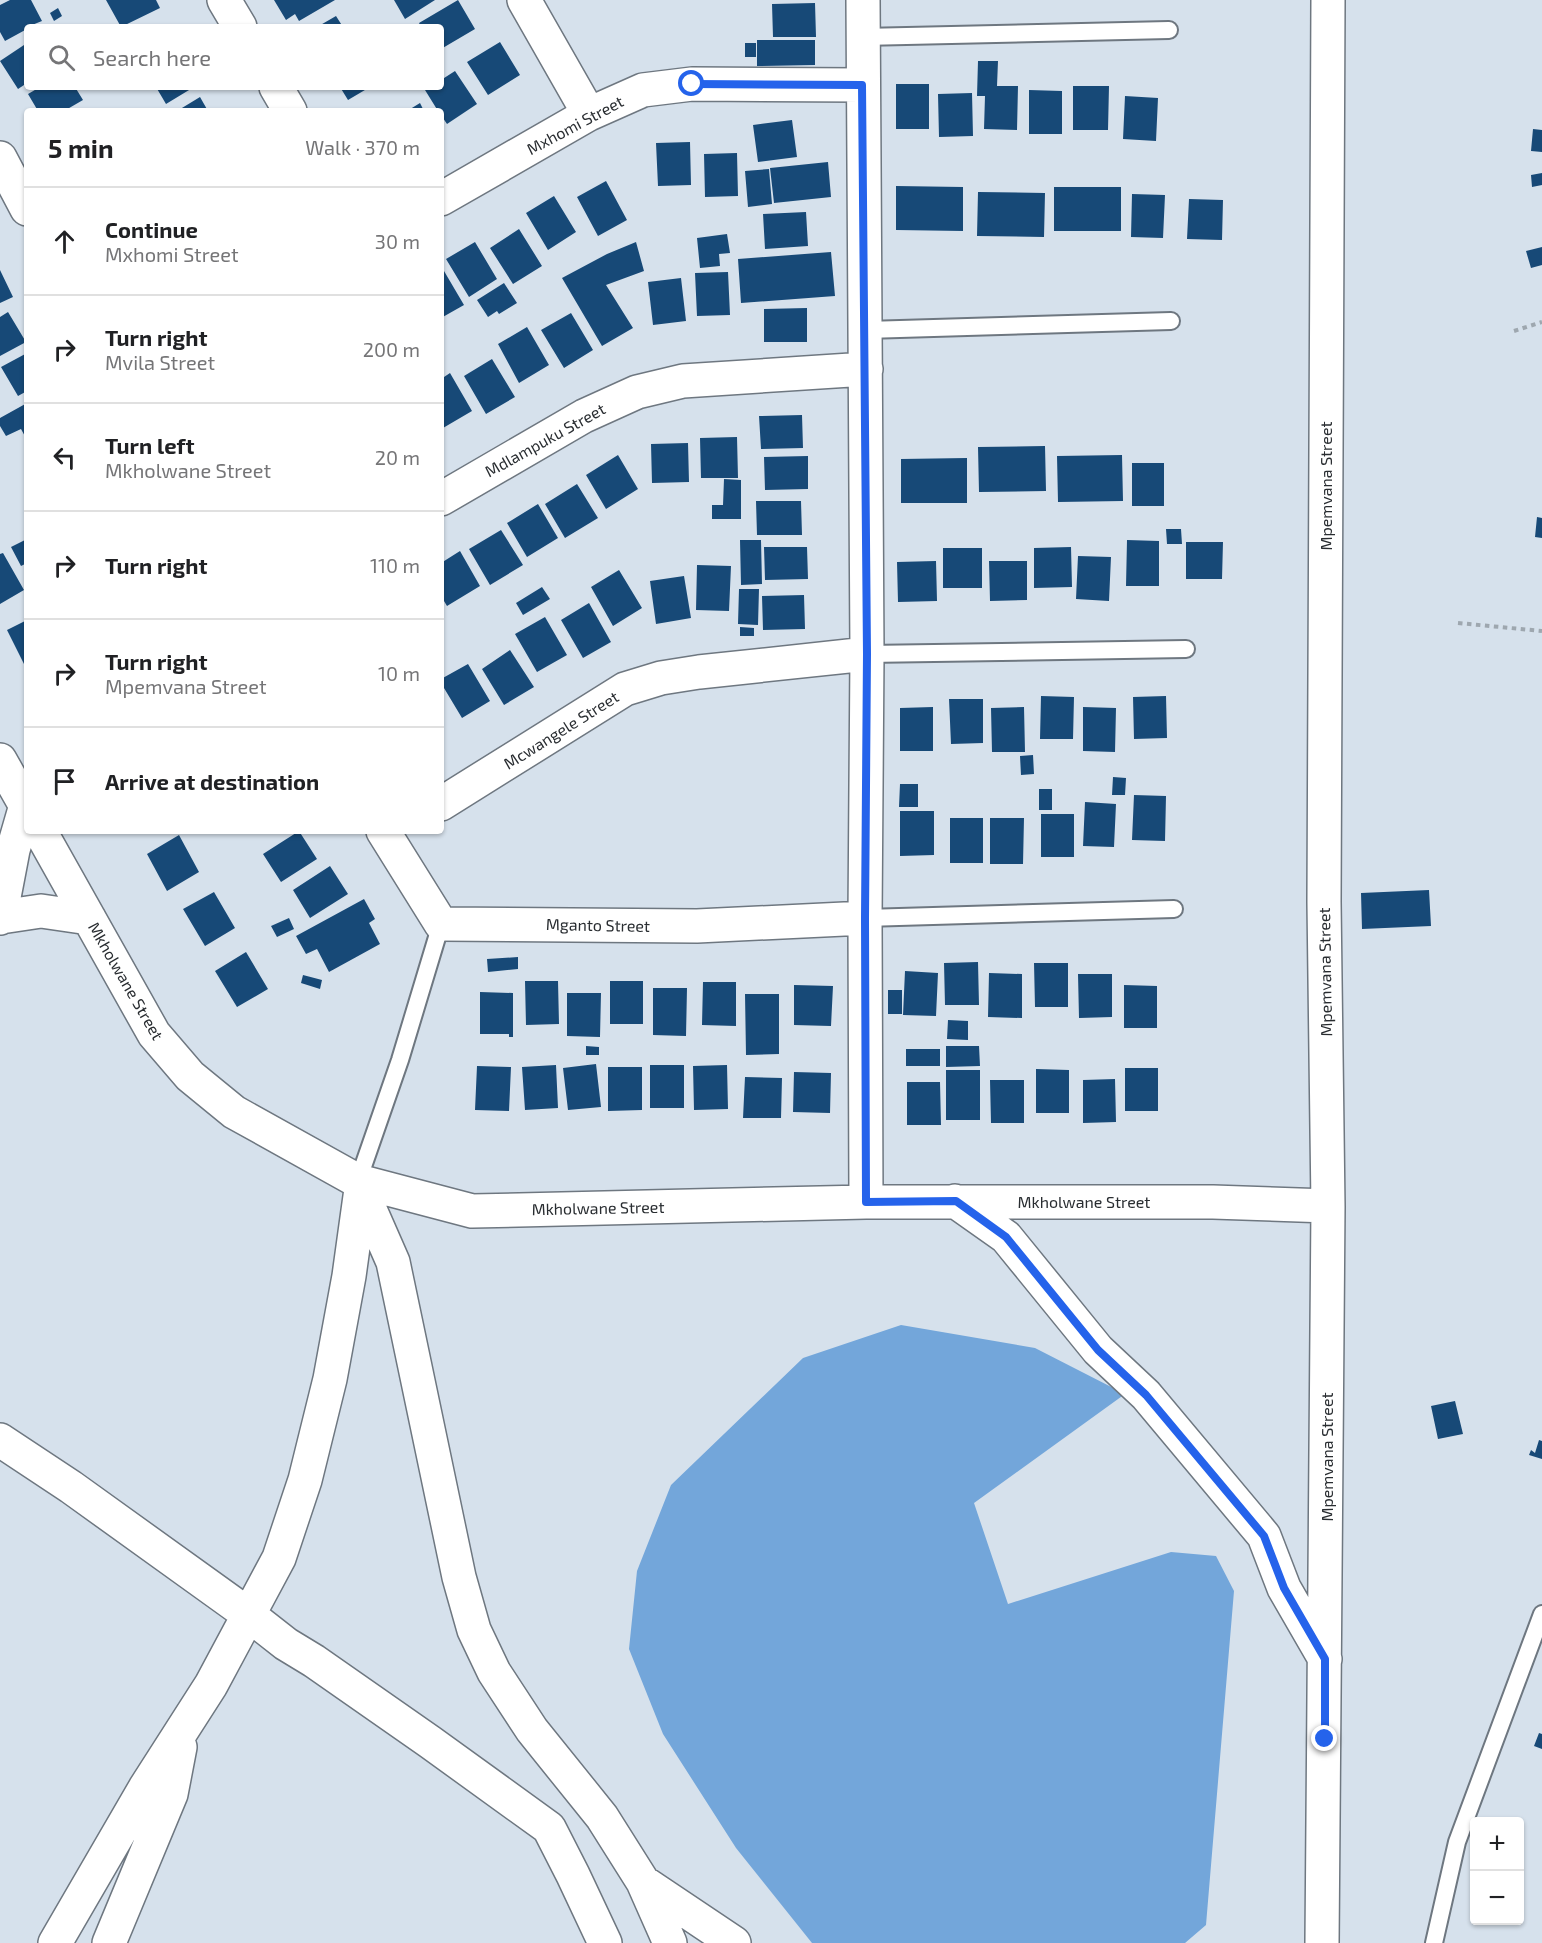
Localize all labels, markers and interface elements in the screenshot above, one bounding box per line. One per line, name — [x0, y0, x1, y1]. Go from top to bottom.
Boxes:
search box — [24, 24, 444, 90]
icon: search — [45, 41, 78, 74]
text: Search here — [93, 44, 211, 70]
route start — [678, 70, 704, 96]
street label: Mxhomi Street — [523, 91, 626, 158]
text: 5 min — [48, 132, 114, 163]
text: Walk · 370 m — [305, 135, 420, 159]
text: Continue — [105, 216, 198, 242]
icon: ahead — [48, 225, 81, 258]
text: 30 m — [375, 229, 420, 253]
text: Mxhomi Street — [105, 242, 239, 266]
text: Turn right — [105, 324, 207, 350]
icon: right — [48, 333, 81, 366]
text: 200 m — [363, 337, 420, 361]
text: Mvila Street — [105, 350, 215, 374]
street label: Mdlampuku Street — [481, 399, 608, 480]
street label: Mpemvana Street — [1316, 421, 1335, 551]
text: Turn left — [105, 432, 194, 458]
icon: left — [48, 441, 81, 474]
text: 20 m — [375, 445, 420, 469]
text: Mkholwane Street — [105, 458, 271, 482]
icon: right — [48, 549, 81, 582]
text: Turn right — [105, 552, 207, 578]
text: 110 m — [370, 553, 420, 577]
text: Turn right — [105, 648, 207, 674]
icon: right — [48, 657, 81, 690]
text: 10 m — [378, 661, 420, 685]
text: Mpemvana Street — [105, 674, 267, 698]
street label: Mcwangele Street — [500, 687, 622, 773]
icon: arrive — [48, 765, 81, 798]
text: Arrive at destination — [105, 768, 319, 794]
street label: Mpemvana Street — [1314, 907, 1335, 1037]
street label: Mganto Street — [546, 914, 650, 935]
street label: Mkholwane Street — [85, 918, 168, 1043]
street label: Mkholwane Street — [1018, 1192, 1150, 1211]
street label: Mkholwane Street — [531, 1197, 665, 1218]
street label: Mpemvana Street — [1317, 1392, 1336, 1522]
route end — [1311, 1725, 1337, 1751]
map controls — [1470, 1817, 1524, 1925]
button: + — [1470, 1817, 1524, 1871]
button: − — [1470, 1871, 1524, 1925]

